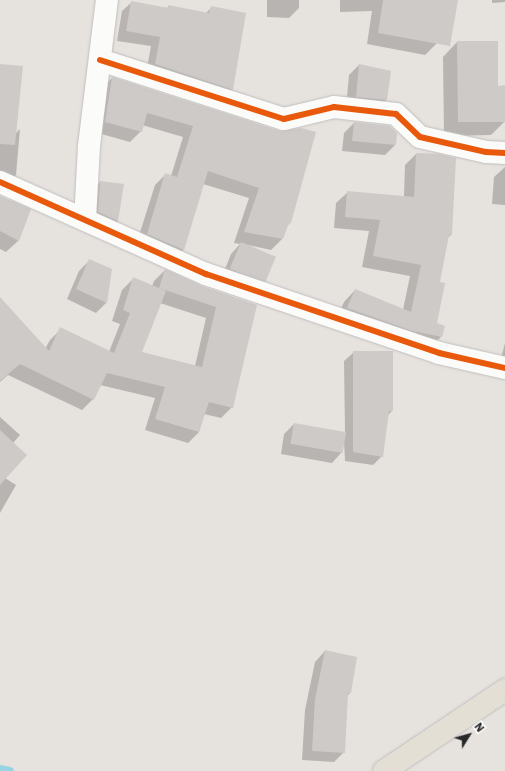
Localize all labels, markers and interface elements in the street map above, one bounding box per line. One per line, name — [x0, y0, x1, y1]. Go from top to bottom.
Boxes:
north arrow — [449, 715, 489, 755]
text: N — [471, 720, 487, 735]

